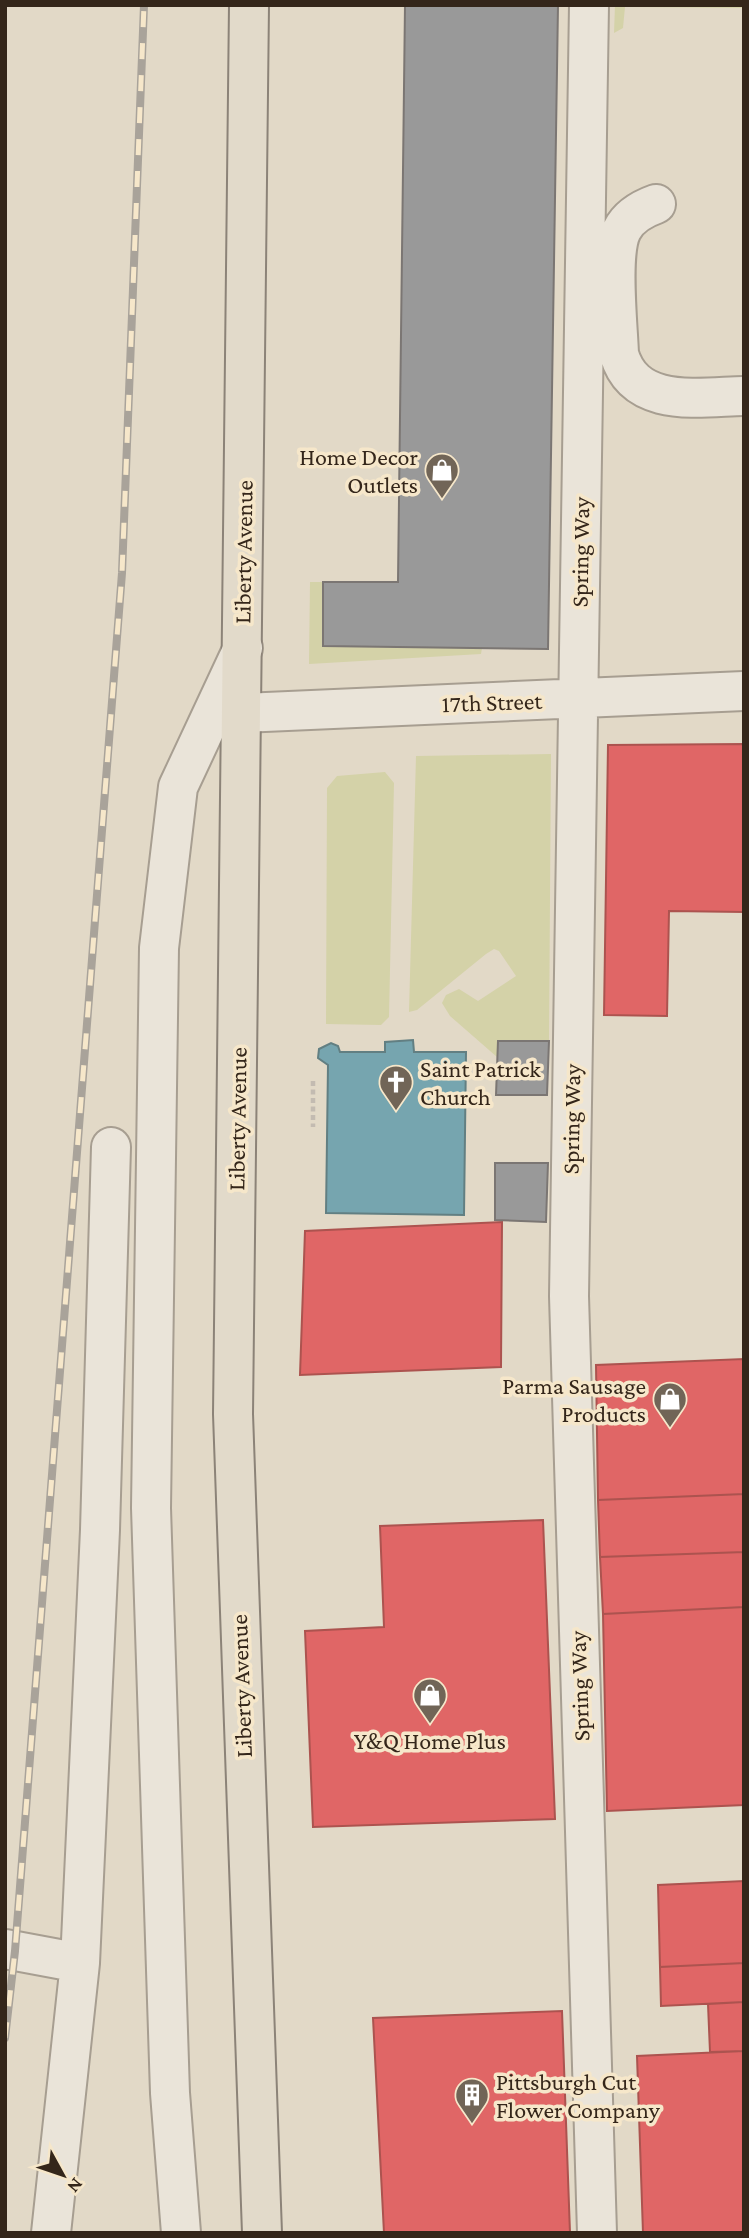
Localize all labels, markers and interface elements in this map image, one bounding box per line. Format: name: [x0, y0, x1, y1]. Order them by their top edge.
place label: Home Decor Outlets: [299, 443, 418, 498]
shop icon: Home Decor Outlets: [423, 451, 461, 500]
street label: Liberty Avenue: [228, 480, 258, 624]
street label: Spring Way: [566, 496, 594, 608]
street label: 17th Street: [441, 687, 544, 717]
street label: Liberty Avenue: [222, 1047, 252, 1191]
place label: Saint Patrick Church: [420, 1055, 541, 1110]
church icon: Saint Patrick Church: [377, 1063, 415, 1112]
street label: Spring Way: [557, 1063, 585, 1175]
place label: Parma Sausage Products: [502, 1372, 646, 1427]
shop icon: Parma Sausage Products: [651, 1380, 689, 1429]
street label: Liberty Avenue: [225, 1614, 257, 1758]
street label: Spring Way: [564, 1629, 594, 1742]
shop icon: Y&Q Home Plus: [411, 1676, 449, 1725]
place label: Y&Q Home Plus: [354, 1727, 506, 1754]
place label: Pittsburgh Cut Flower Company: [496, 2068, 661, 2123]
building icon: Pittsburgh Cut Flower Company: [453, 2076, 491, 2125]
north arrow: [28, 2140, 98, 2210]
text: N: [63, 2174, 88, 2197]

